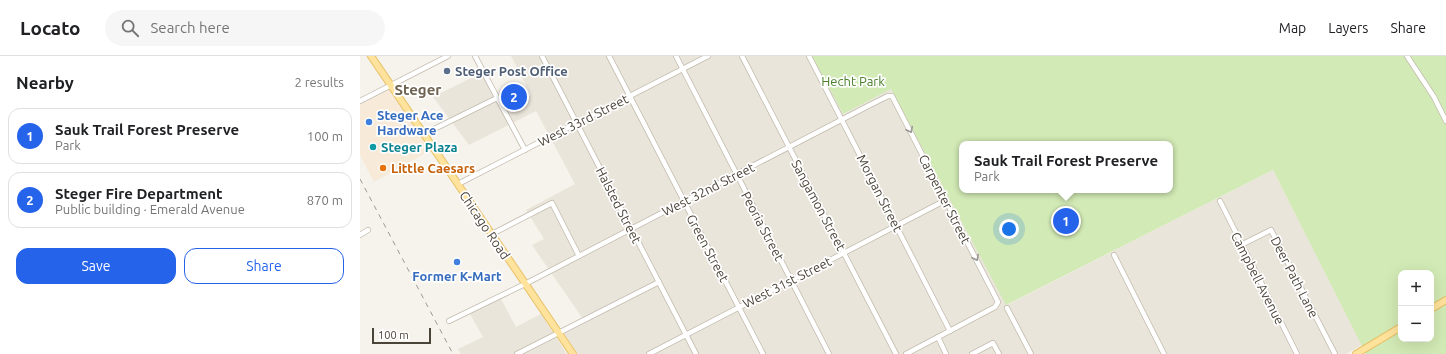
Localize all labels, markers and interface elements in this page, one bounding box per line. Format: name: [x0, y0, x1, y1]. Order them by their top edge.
search box: [105, 10, 385, 46]
text: Locato: [20, 17, 81, 39]
icon: search: [119, 17, 141, 39]
text: Search here: [151, 19, 230, 36]
text: Map: [1279, 20, 1306, 36]
text: Layers: [1328, 20, 1368, 36]
text: Share: [1390, 20, 1426, 36]
place label: Steger Post Office: [455, 64, 568, 78]
marker: Steger Post Office: [442, 66, 452, 76]
text: Nearby: [16, 73, 74, 92]
park label: Hecht Park: [821, 74, 885, 88]
text: 2 results: [294, 75, 344, 89]
district label: Steger: [394, 81, 442, 98]
pin: 2: [501, 82, 527, 112]
street label: West 33rd Street: [536, 91, 630, 149]
place label: Steger Ace Hardware: [377, 108, 444, 137]
marker: Steger Ace Hardware: [364, 117, 374, 127]
text: Sauk Trail Forest Preserve: [55, 121, 239, 138]
one-way arrow: [905, 126, 913, 134]
text: 1: [26, 129, 34, 143]
text: 100 m: [307, 129, 343, 143]
text: Park: [55, 138, 81, 152]
place label: Steger Plaza: [381, 140, 458, 154]
popup: [959, 141, 1173, 193]
marker: Steger Plaza: [368, 142, 378, 152]
street label: Morgan Street: [855, 152, 905, 234]
street label: Carpenter Street: [916, 152, 974, 246]
text: Sauk Trail Forest Preserve: [974, 152, 1158, 169]
street label: Sangamon Street: [789, 157, 849, 253]
street label: West 32nd Street: [660, 160, 756, 218]
place label: Little Caesars: [391, 161, 475, 175]
marker: Little Caesars: [378, 163, 388, 173]
street label: Halsted Street: [594, 164, 644, 246]
text: Park: [974, 169, 1000, 183]
text: Steger Fire Department: [55, 185, 223, 202]
street label: Chicago Road: [457, 188, 513, 262]
street label: Peoria Street: [739, 189, 787, 263]
text: 2: [26, 193, 34, 207]
text: 870 m: [307, 193, 343, 207]
text: Public building · Emerald Avenue: [55, 202, 245, 216]
pin: 1: [1053, 206, 1079, 236]
street label: Green Street: [684, 212, 732, 284]
your location: [999, 219, 1019, 239]
street label: Campbell Avenue: [1229, 229, 1287, 327]
street label: Deer Path Lane: [1269, 234, 1321, 320]
button: Save: [16, 248, 176, 284]
button: Share: [184, 248, 344, 284]
street label: West 31st Street: [740, 254, 834, 310]
one-way arrow: [971, 254, 979, 262]
marker: Former K-Mart: [452, 257, 462, 267]
place label: Former K-Mart: [412, 269, 502, 283]
map controls: [1398, 270, 1434, 342]
button: +: [1398, 270, 1434, 306]
button: −: [1398, 306, 1434, 342]
scale bar: [372, 326, 431, 345]
text: 100 m: [378, 329, 409, 341]

